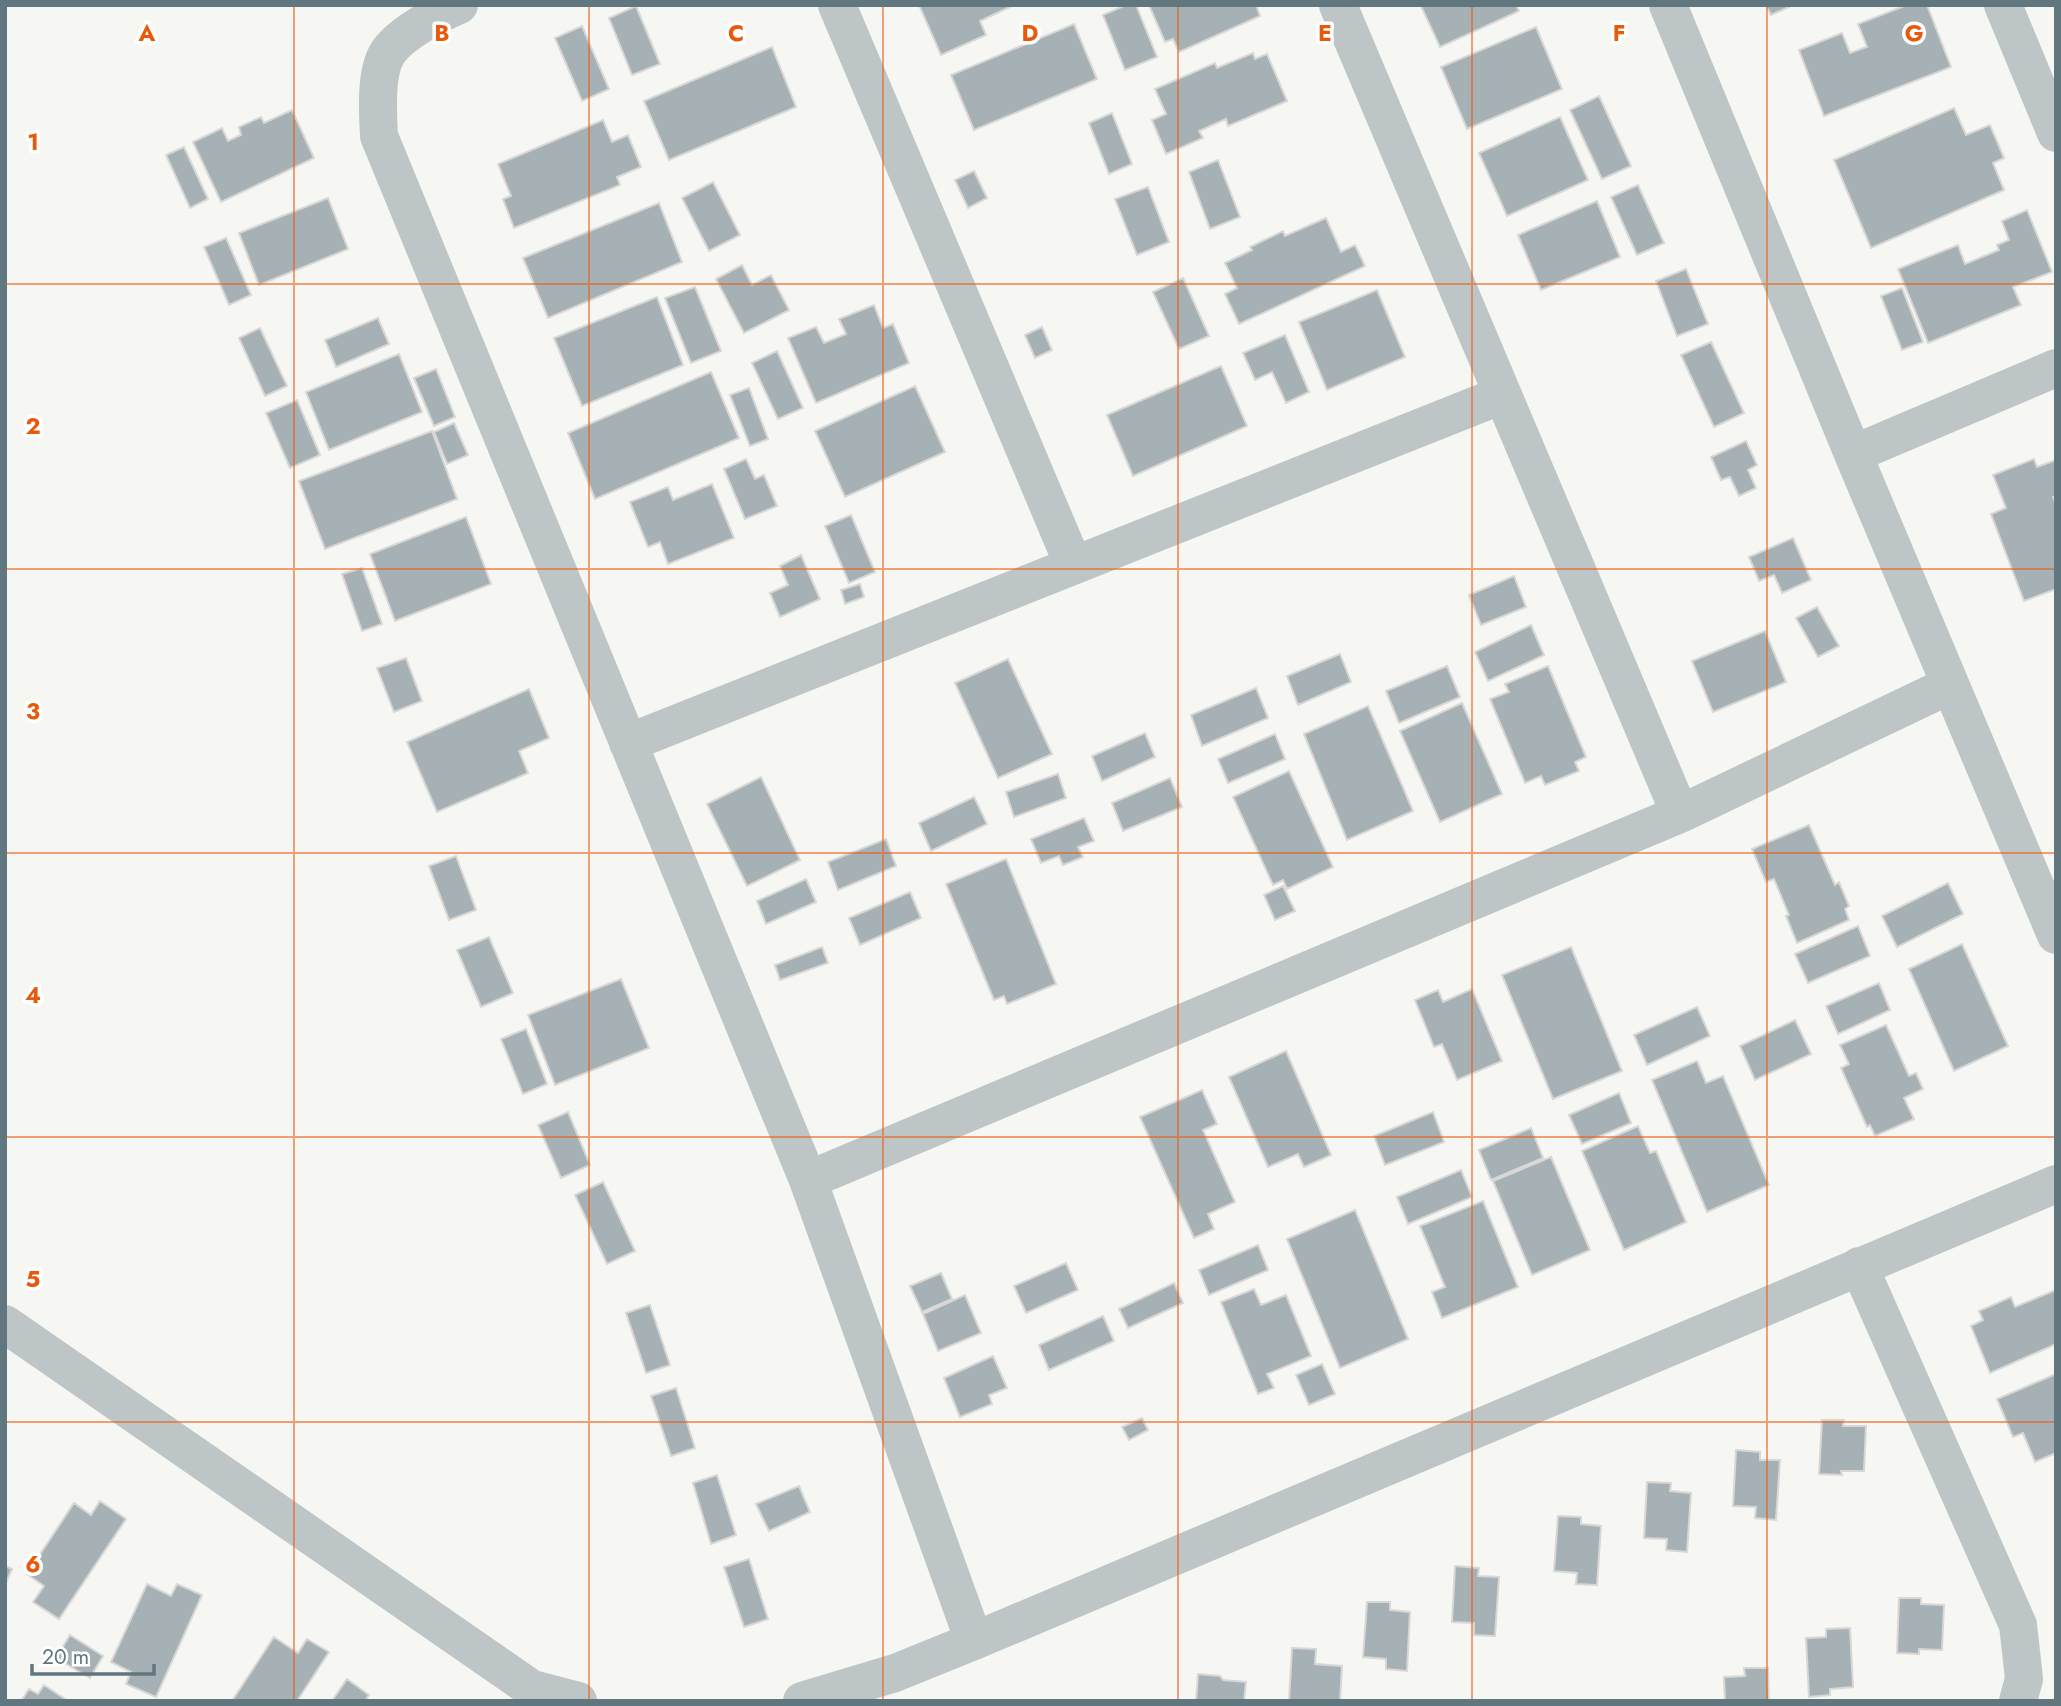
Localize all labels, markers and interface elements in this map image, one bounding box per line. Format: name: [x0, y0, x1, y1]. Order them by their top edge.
text: A: [138, 16, 156, 50]
text: B: [434, 16, 450, 50]
text: C: [728, 16, 744, 50]
text: D: [1022, 16, 1039, 50]
text: E: [1318, 16, 1332, 50]
text: F: [1613, 16, 1625, 50]
text: G: [1905, 16, 1923, 50]
text: 1: [27, 125, 39, 159]
text: 2: [25, 409, 41, 443]
text: 3: [26, 694, 40, 728]
text: 4: [25, 978, 41, 1012]
text: 5: [26, 1262, 40, 1296]
text: 6: [25, 1547, 41, 1581]
scale bar: [32, 1632, 154, 1676]
text: 20 m: [42, 1642, 89, 1672]

